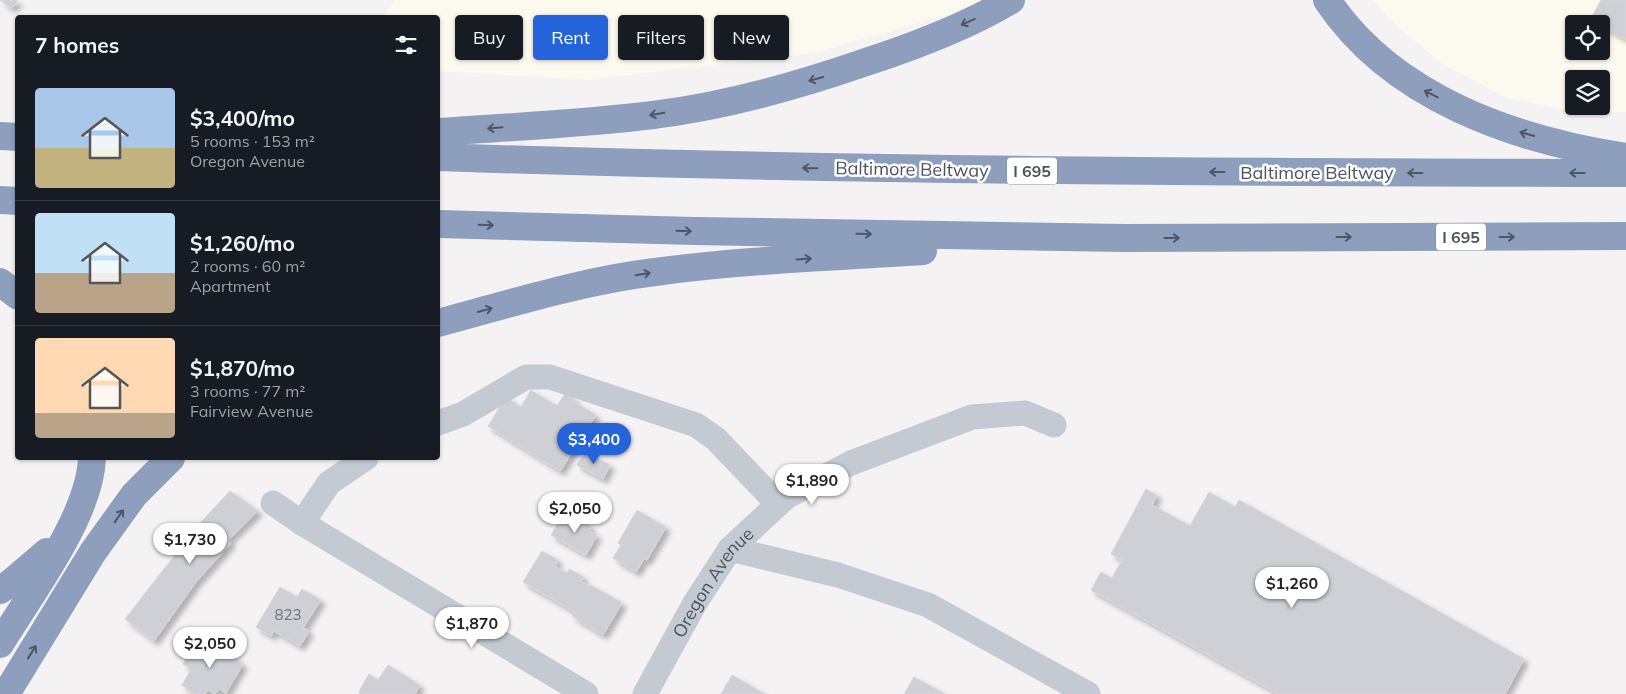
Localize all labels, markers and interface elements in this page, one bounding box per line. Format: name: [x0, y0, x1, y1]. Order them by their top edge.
chip: Buy: [455, 15, 523, 60]
chip: Rent: [533, 15, 608, 60]
chip: Filters: [618, 15, 704, 60]
chip: New: [714, 15, 789, 60]
map controls: [1565, 15, 1610, 115]
button: locate: [1565, 15, 1610, 60]
one-way arrow: [961, 17, 976, 27]
icon: filters: [392, 31, 420, 59]
text: 7 homes: [35, 32, 119, 58]
button: layers: [1565, 70, 1610, 115]
one-way arrow: [808, 74, 824, 84]
one-way arrow: [1424, 89, 1439, 98]
text: $3,400/mo: [190, 105, 295, 131]
icon: home: [75, 108, 135, 168]
one-way arrow: [650, 109, 666, 119]
one-way arrow: [488, 123, 504, 132]
one-way arrow: [1520, 129, 1536, 139]
text: 5 rooms · 153 m²: [190, 131, 315, 151]
text: Oregon Avenue: [190, 151, 305, 171]
street label: Baltimore Beltway: [835, 156, 989, 182]
road number: I 695: [1007, 158, 1057, 185]
street label: Baltimore Beltway: [1240, 161, 1394, 184]
one-way arrow: [802, 163, 818, 173]
one-way arrow: [1210, 167, 1226, 177]
one-way arrow: [1407, 168, 1424, 178]
one-way arrow: [1570, 168, 1586, 178]
one-way arrow: [478, 221, 494, 230]
road number: I 695: [1436, 223, 1486, 250]
one-way arrow: [675, 226, 691, 236]
one-way arrow: [855, 229, 871, 239]
text: $1,260/mo: [190, 230, 295, 256]
one-way arrow: [1336, 232, 1352, 242]
one-way arrow: [1498, 232, 1514, 242]
icon: home: [75, 233, 135, 293]
one-way arrow: [1164, 233, 1180, 243]
one-way arrow: [796, 254, 812, 264]
text: 2 rooms · 60 m²: [190, 256, 305, 276]
one-way arrow: [634, 268, 650, 278]
text: Apartment: [190, 276, 271, 296]
one-way arrow: [476, 305, 492, 315]
text: $1,870/mo: [190, 355, 295, 381]
icon: home: [75, 358, 135, 418]
text: 3 rooms · 77 m²: [190, 381, 305, 401]
text: Fairview Avenue: [190, 401, 313, 421]
pin: $3,400: [553, 422, 635, 465]
text: $3,400: [568, 429, 620, 449]
pin: $1,890: [771, 464, 853, 506]
text: $1,890: [786, 470, 838, 490]
pin: $2,050: [534, 492, 616, 534]
text: $2,050: [549, 498, 601, 518]
one-way arrow: [114, 509, 124, 523]
pin: $1,730: [149, 522, 231, 565]
street label: Oregon Avenue: [667, 522, 758, 641]
text: $1,730: [164, 529, 216, 549]
pin: $1,260: [1251, 566, 1333, 609]
text: $1,260: [1266, 573, 1318, 593]
house number: 823: [274, 605, 302, 624]
pin: $1,870: [431, 606, 513, 649]
text: $1,870: [446, 613, 498, 633]
pin: $2,050: [169, 626, 251, 669]
text: $2,050: [184, 633, 236, 653]
one-way arrow: [27, 646, 37, 660]

